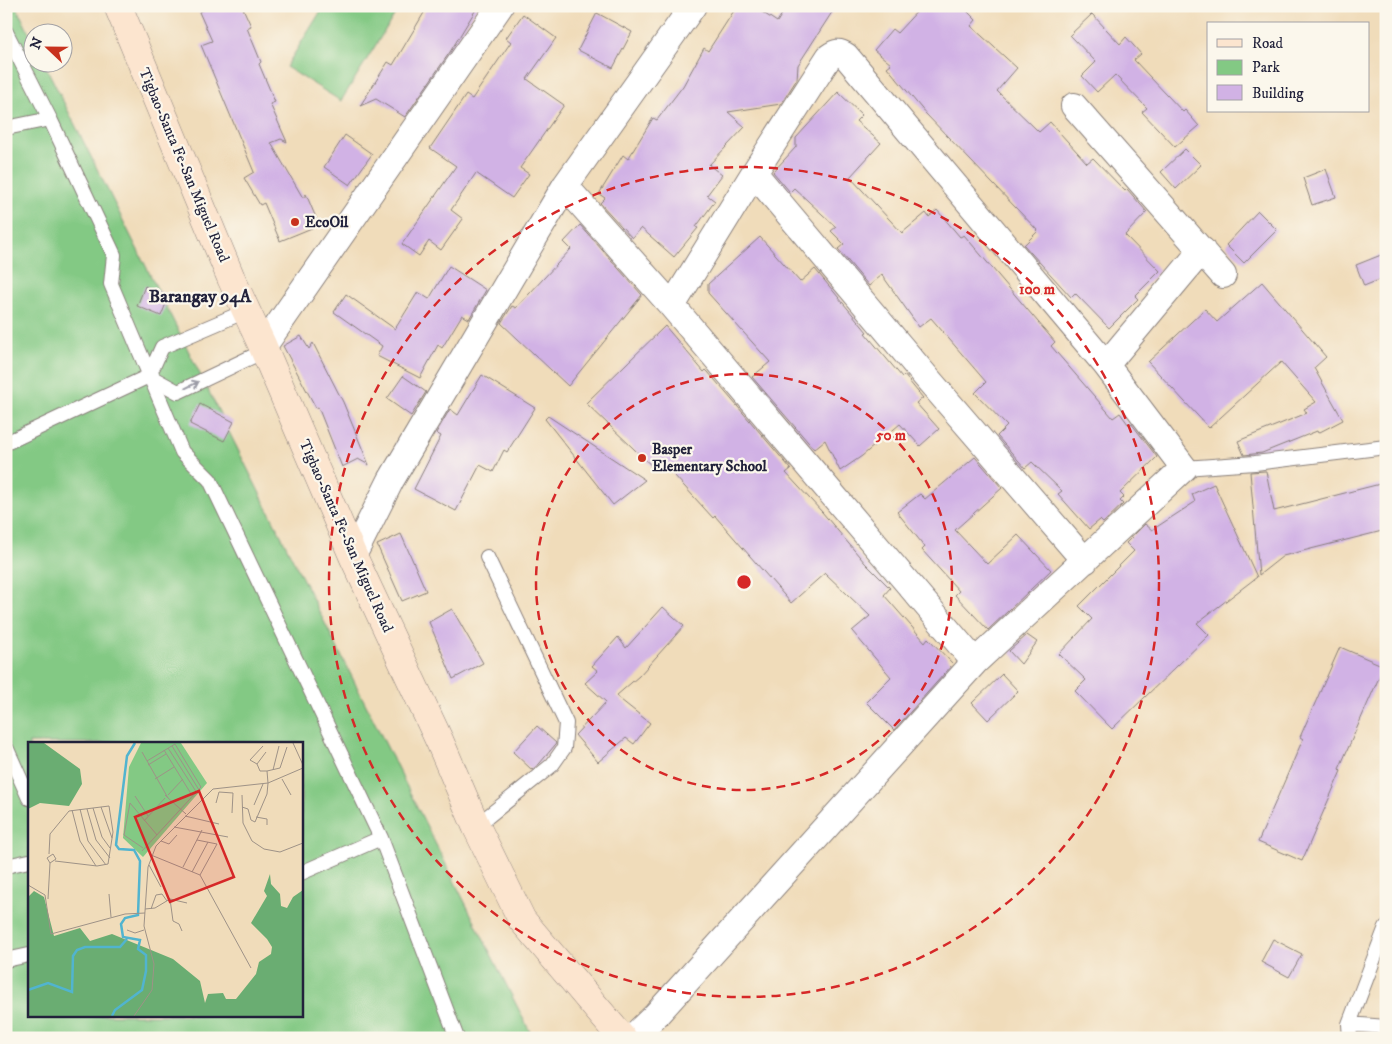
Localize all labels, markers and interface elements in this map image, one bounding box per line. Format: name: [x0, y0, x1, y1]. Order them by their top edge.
north arrow: [22, 22, 72, 72]
legend: [1207, 22, 1370, 112]
text: N: [26, 34, 48, 52]
text: Road: [1252, 34, 1284, 53]
text: Park: [1252, 58, 1281, 77]
street label: Tigbao-Santa Fe-San Miguel Road: [134, 65, 234, 265]
text: Building: [1252, 84, 1304, 103]
place label: EcoOil: [305, 213, 349, 232]
marker: EcoOil: [289, 216, 301, 228]
text: 100 m: [1019, 280, 1056, 299]
district label: Barangay 94A: [149, 286, 252, 308]
one-way arrow: [184, 380, 199, 390]
text: 50 m: [875, 426, 907, 445]
street label: Tigbao-Santa Fe-San Miguel Road: [295, 437, 397, 636]
place label: Basper Elementary School: [652, 440, 767, 476]
marker: Basper Elementary School: [636, 452, 648, 464]
centre of rings: [735, 573, 753, 591]
inset map: [28, 742, 302, 1016]

